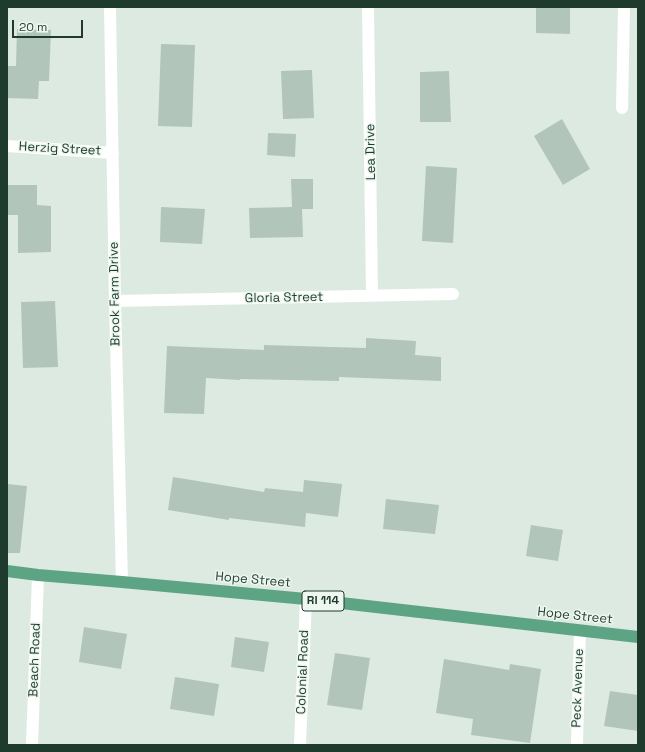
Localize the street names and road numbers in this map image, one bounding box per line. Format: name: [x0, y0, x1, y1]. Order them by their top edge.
street label: Lea Drive: [363, 124, 379, 180]
street label: Herzig Street: [18, 139, 102, 159]
street label: Brook Farm Drive: [106, 242, 124, 346]
street label: Gloria Street: [245, 290, 323, 306]
street label: Hope Street: [215, 569, 291, 591]
road number: RI 114: [302, 591, 344, 611]
street label: Hope Street: [537, 604, 613, 628]
street label: Beach Road: [26, 622, 44, 698]
street label: Colonial Road: [294, 629, 312, 715]
street label: Peck Avenue: [569, 648, 587, 728]

